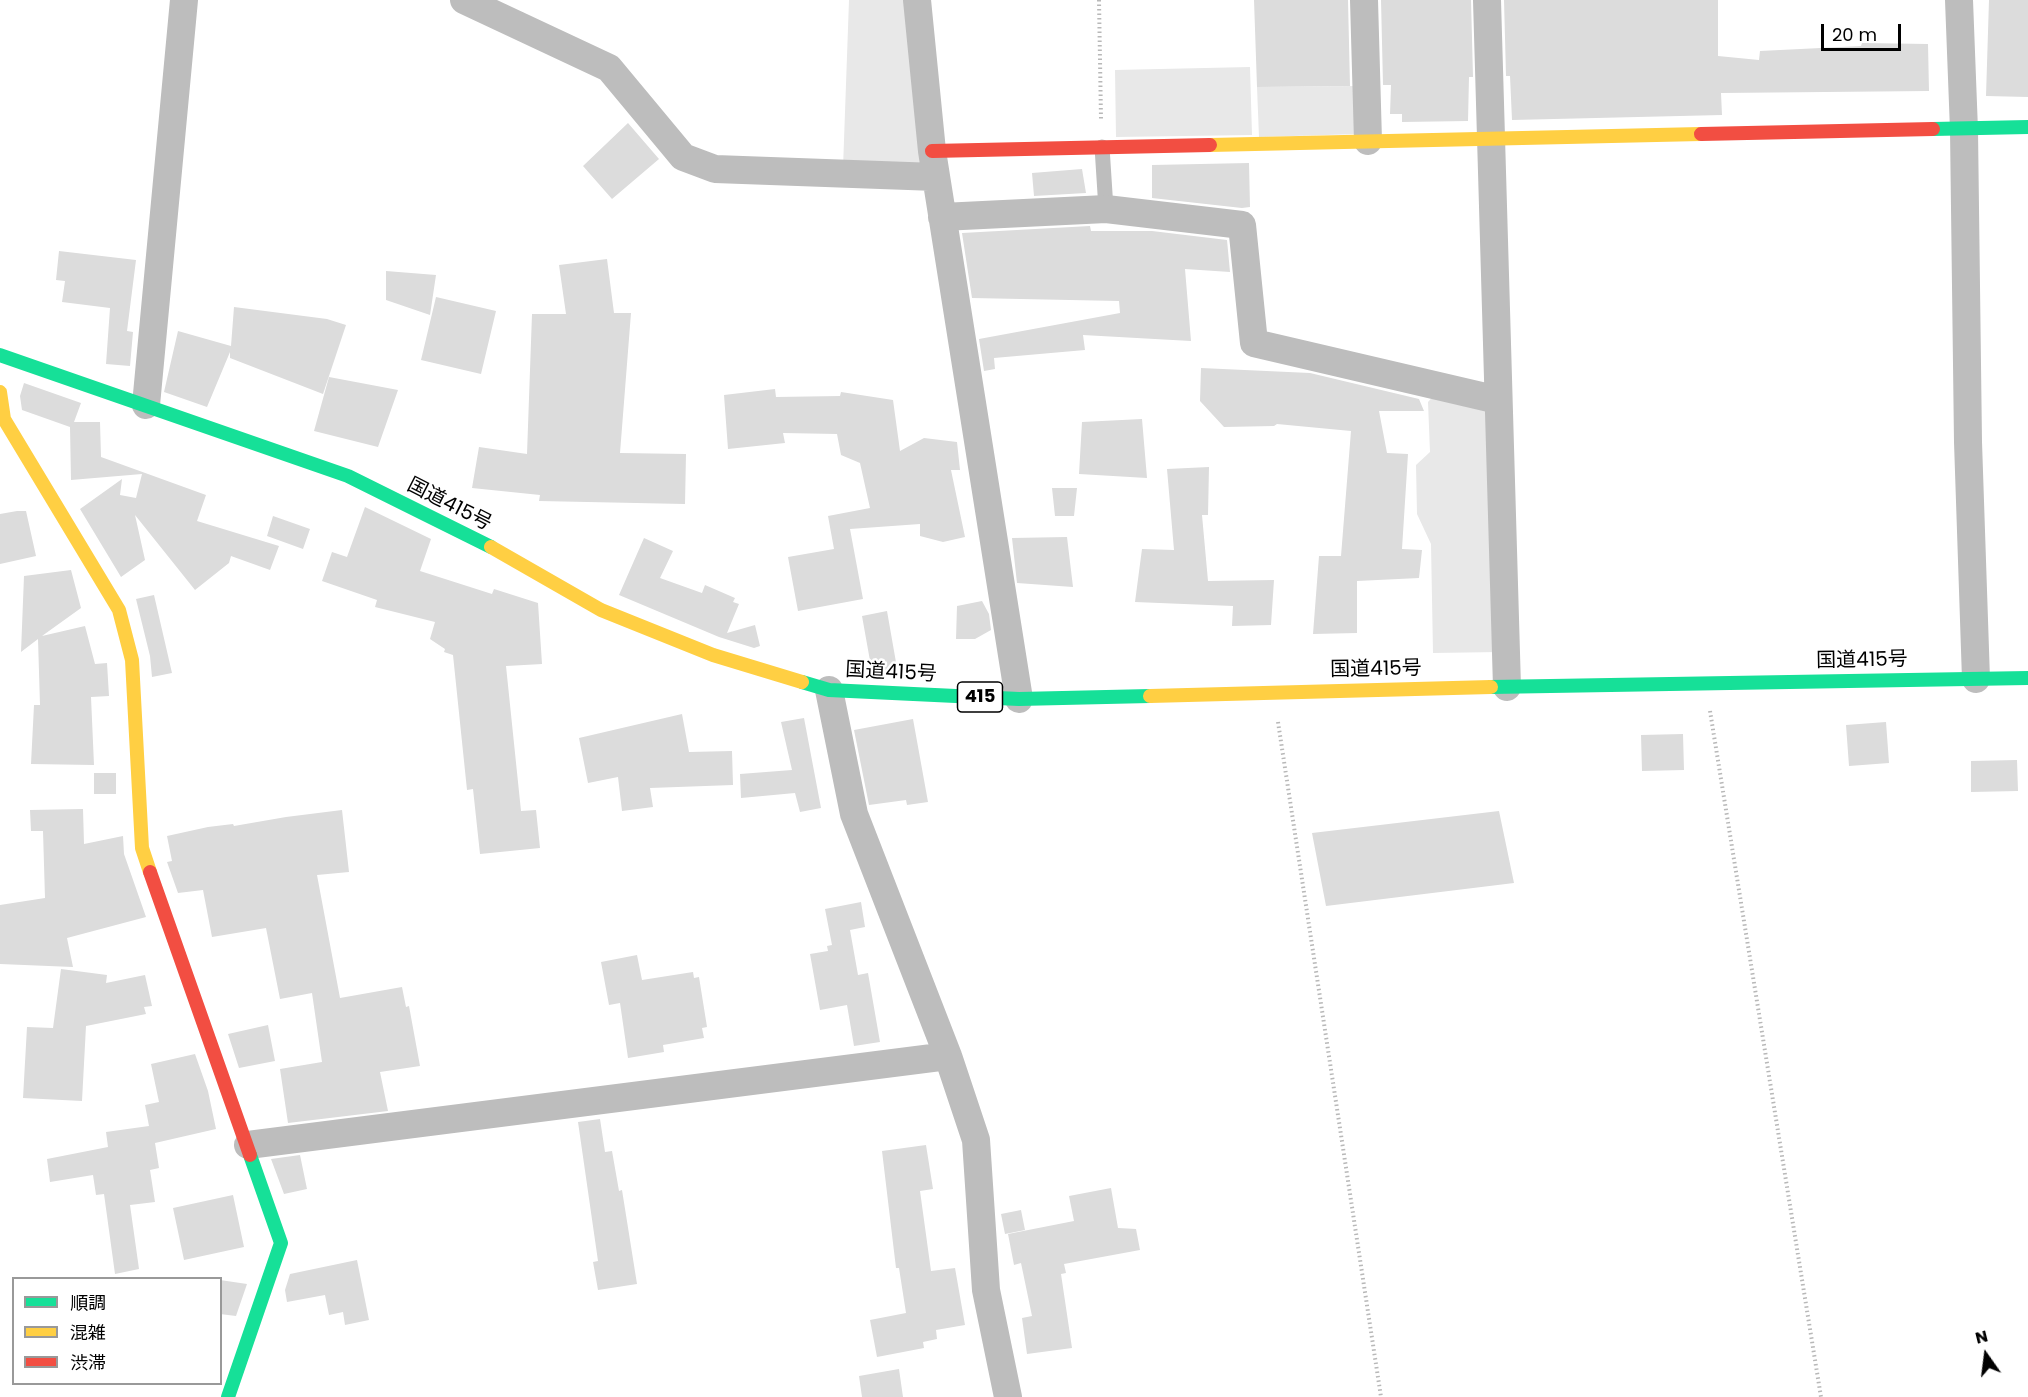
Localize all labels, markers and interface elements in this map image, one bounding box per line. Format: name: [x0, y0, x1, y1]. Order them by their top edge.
scale bar: [1824, 12, 1904, 50]
text: 20 m: [1832, 22, 1877, 47]
street label: 国道415号: [403, 474, 495, 536]
street label: 国道415号: [1816, 648, 1908, 674]
street label: 国道415号: [1330, 657, 1422, 683]
street label: 国道415号: [845, 659, 937, 687]
road number: 415: [958, 682, 1002, 712]
legend: [12, 1277, 222, 1385]
text: 順調: [70, 1290, 106, 1315]
text: 混雑: [70, 1320, 106, 1345]
text: N: [1973, 1324, 1990, 1350]
north arrow: [1956, 1325, 2016, 1385]
text: 渋滞: [70, 1350, 106, 1375]

